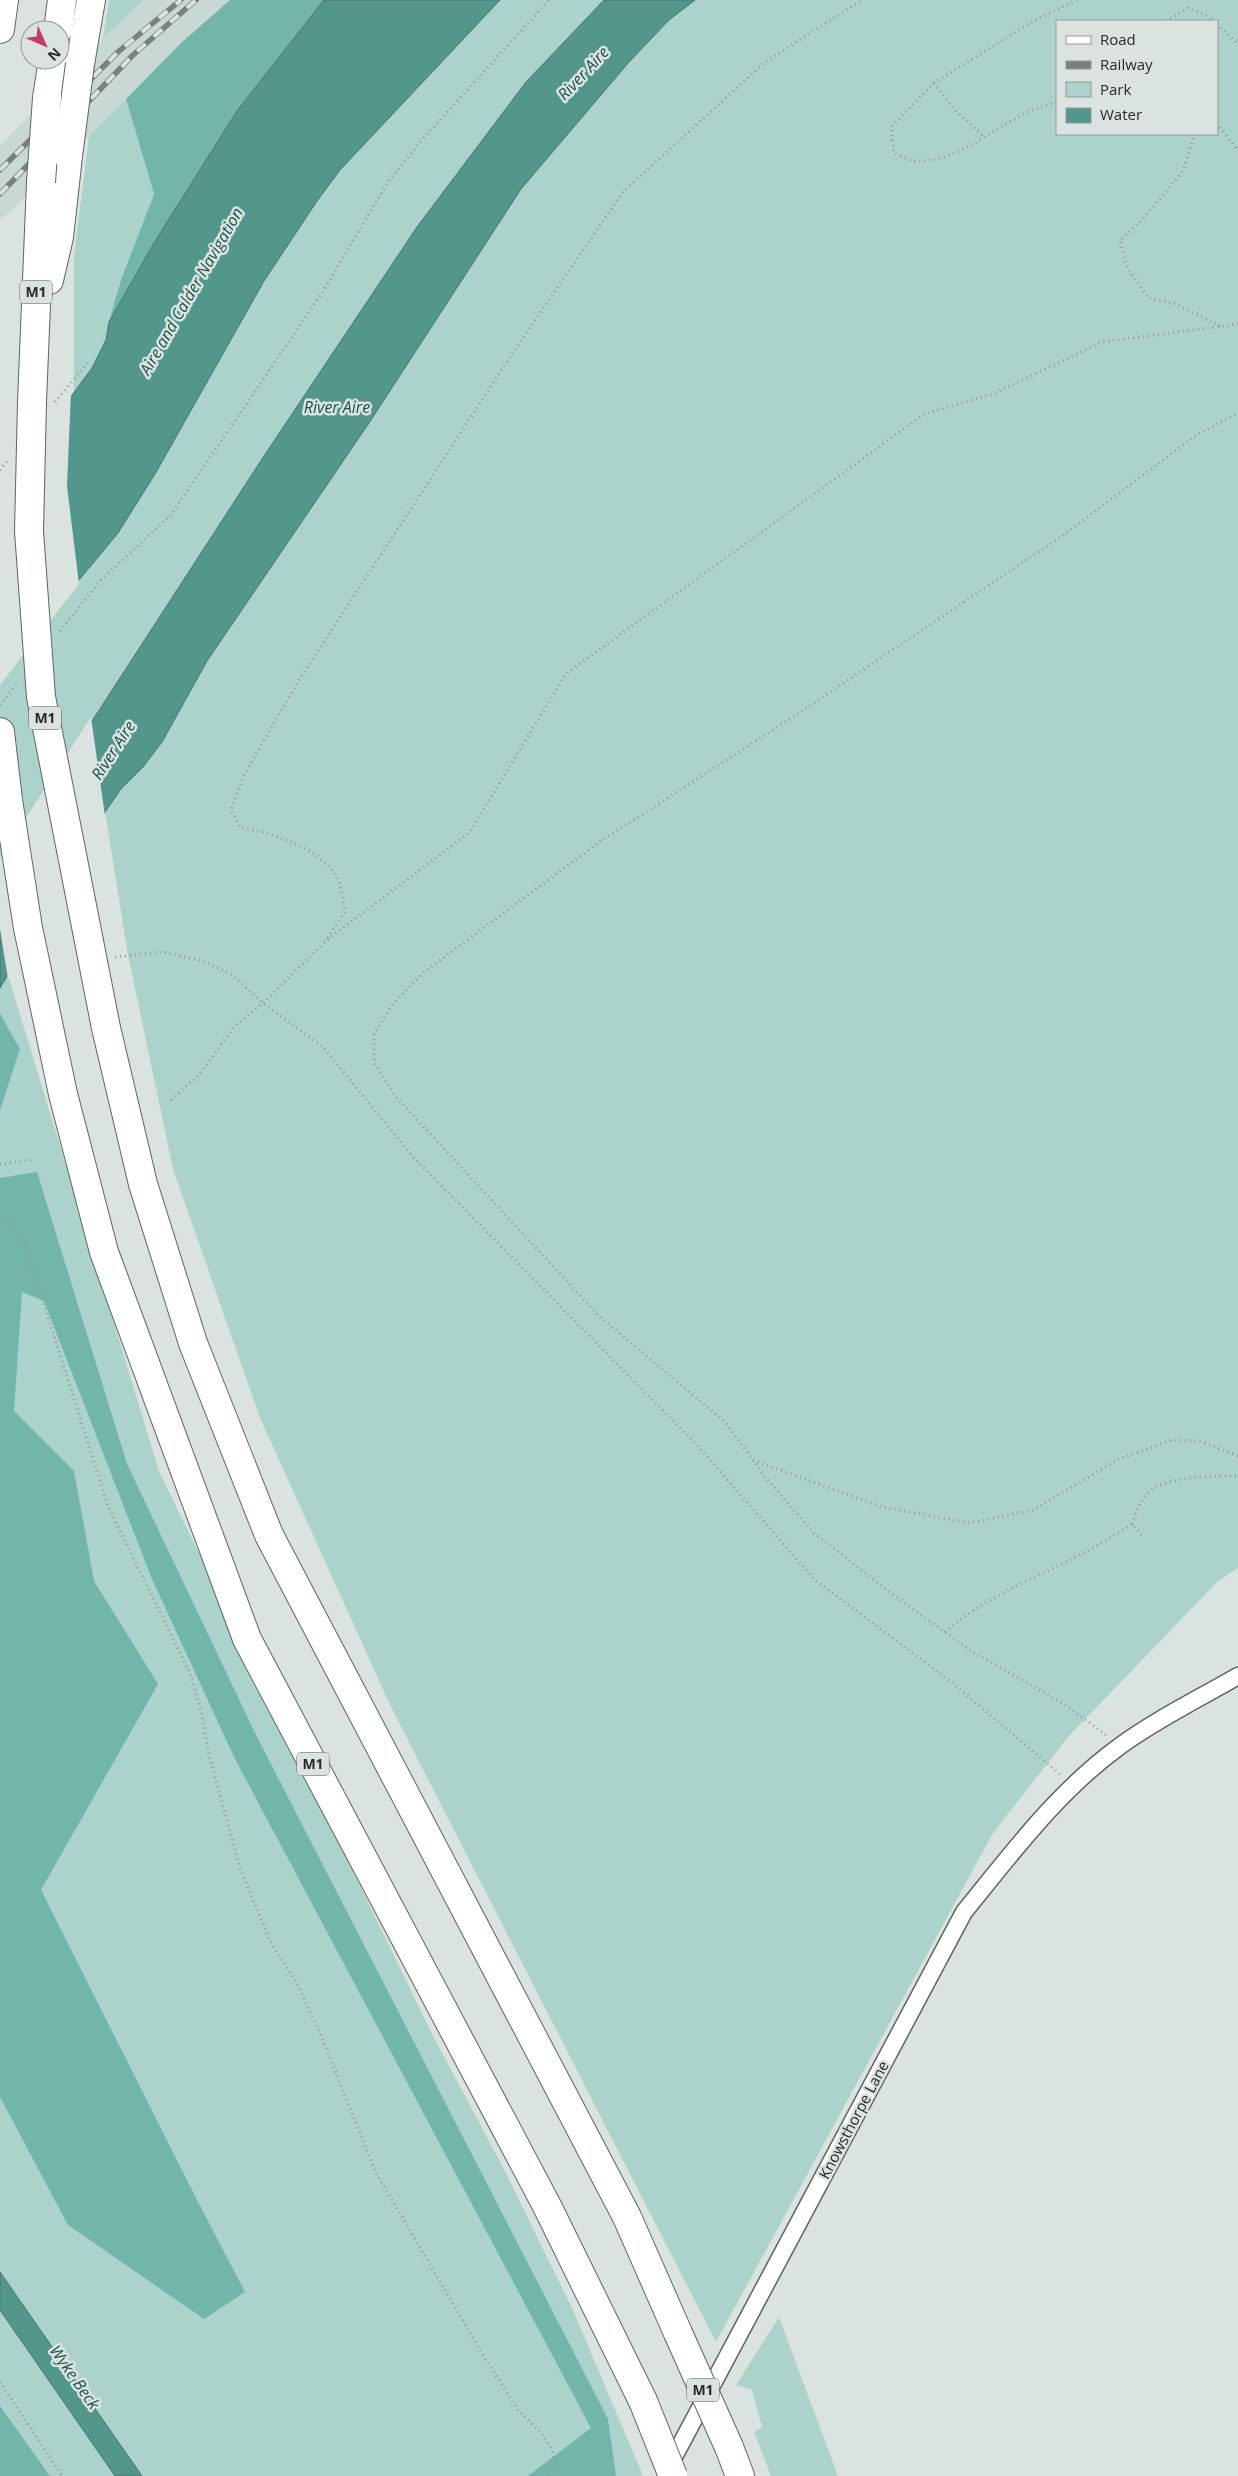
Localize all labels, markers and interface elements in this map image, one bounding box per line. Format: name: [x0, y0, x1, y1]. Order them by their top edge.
north arrow: [20, 20, 70, 70]
legend: [1056, 20, 1218, 135]
text: Road: [1100, 29, 1136, 49]
water label: River Aire: [552, 41, 614, 105]
text: N: [44, 44, 65, 65]
text: Railway: [1100, 54, 1153, 74]
text: Park: [1100, 79, 1131, 99]
text: Water: [1100, 104, 1142, 124]
water label: Aire and Calder Navigation: [133, 203, 248, 380]
road number: M1: [20, 280, 52, 304]
water label: River Aire: [304, 396, 370, 418]
road number: M1: [29, 706, 61, 730]
water label: River Aire: [86, 716, 140, 784]
road number: M1: [297, 1752, 329, 1776]
street label: Knowsthorpe Lane: [813, 2057, 893, 2182]
water label: Wyke Beck: [45, 2341, 106, 2414]
road number: M1: [687, 2378, 719, 2402]

